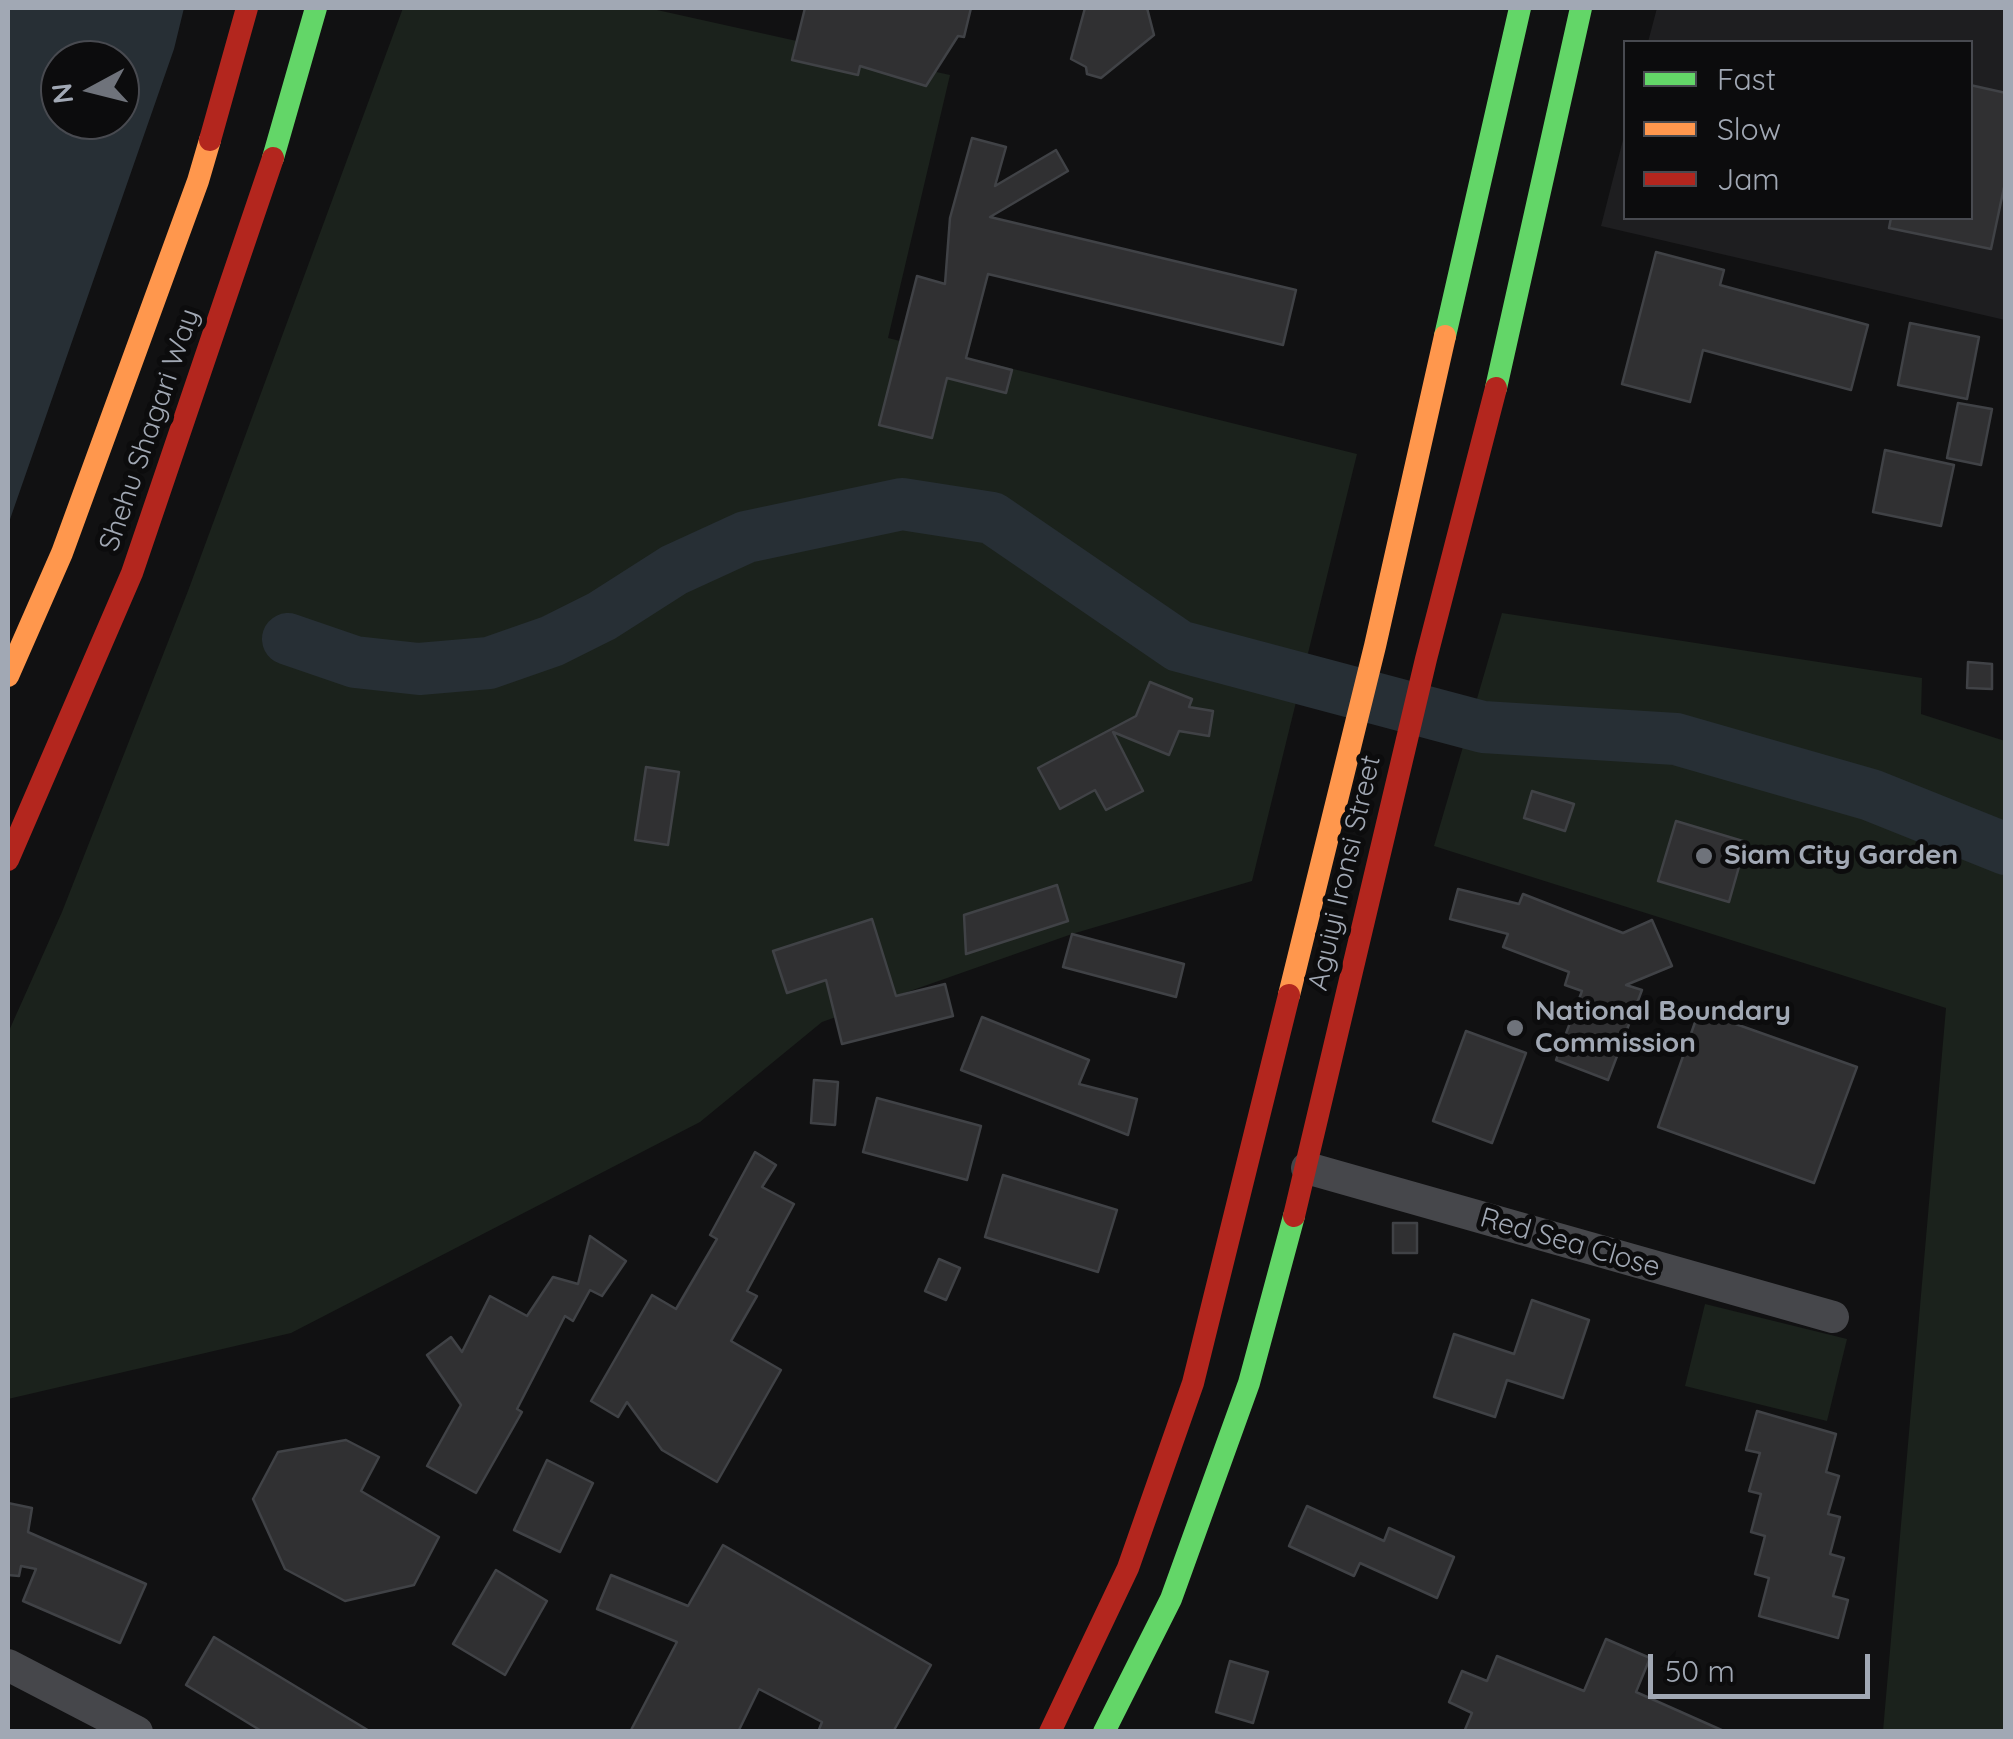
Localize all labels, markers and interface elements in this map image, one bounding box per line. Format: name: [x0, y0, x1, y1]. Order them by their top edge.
north arrow: [40, 40, 140, 140]
legend: [1623, 40, 1973, 220]
text: Fast: [1717, 60, 1776, 98]
text: N: [43, 81, 80, 106]
text: Slow: [1717, 110, 1781, 148]
text: Jam: [1717, 160, 1780, 198]
street label: Shehu Shagari Way: [93, 304, 207, 556]
street label: Aguiyi Ironsi Street: [1302, 752, 1388, 994]
place label: Siam City Garden: [1724, 839, 1958, 873]
marker: Siam City Garden: [1693, 845, 1715, 867]
place label: National Boundary Commission: [1535, 995, 1791, 1061]
marker: National Boundary Commission: [1504, 1017, 1526, 1039]
street label: Red Sea Close: [1476, 1201, 1664, 1285]
scale bar: [1653, 1634, 1876, 1696]
text: 50 m: [1665, 1652, 1735, 1690]

